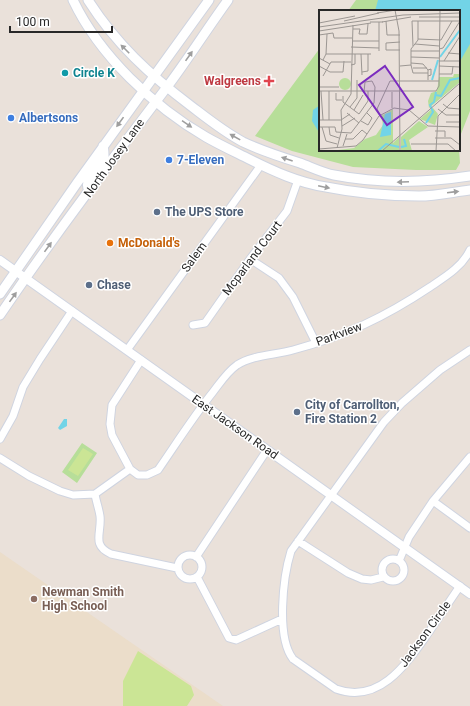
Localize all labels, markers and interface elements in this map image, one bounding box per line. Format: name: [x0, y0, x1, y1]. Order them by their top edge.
scale bar: [10, 8, 112, 34]
inset map: [319, 10, 460, 151]
text: 100 m: [16, 15, 50, 29]
one-way arrow: [120, 44, 130, 54]
one-way arrow: [185, 50, 193, 61]
place label: Circle K: [73, 66, 115, 80]
marker: Circle K: [60, 68, 70, 78]
place label: Walgreens: [204, 74, 261, 88]
marker: Walgreens: [264, 76, 274, 86]
place label: Albertsons: [19, 111, 78, 125]
marker: Albertsons: [6, 113, 16, 123]
street label: North Josey Lane: [81, 116, 147, 200]
one-way arrow: [116, 117, 124, 128]
one-way arrow: [181, 120, 192, 128]
one-way arrow: [229, 134, 241, 140]
place label: 7-Eleven: [177, 153, 224, 167]
marker: 7-Eleven: [164, 155, 174, 165]
one-way arrow: [281, 156, 293, 162]
one-way arrow: [397, 178, 409, 185]
one-way arrow: [318, 184, 330, 190]
one-way arrow: [447, 189, 459, 195]
place label: The UPS Store: [165, 205, 244, 219]
marker: The UPS Store: [152, 207, 162, 217]
street label: Mcparland Court: [219, 218, 285, 298]
place label: McDonald's: [118, 236, 180, 250]
marker: McDonald's: [105, 238, 115, 248]
street label: Salem: [179, 239, 209, 275]
one-way arrow: [44, 241, 53, 252]
place label: Chase: [97, 278, 131, 292]
marker: Chase: [84, 280, 94, 290]
one-way arrow: [9, 292, 17, 302]
street label: Parkview: [314, 319, 364, 349]
street label: East Jackson Road: [189, 392, 281, 462]
place label: City of Carrollton, Fire Station 2: [305, 398, 400, 426]
marker: City of Carrollton, Fire Station 2: [292, 407, 302, 417]
place label: Newman Smith High School: [42, 585, 124, 613]
marker: Newman Smith High School: [29, 594, 39, 604]
street label: Jackson Circle: [396, 598, 454, 670]

